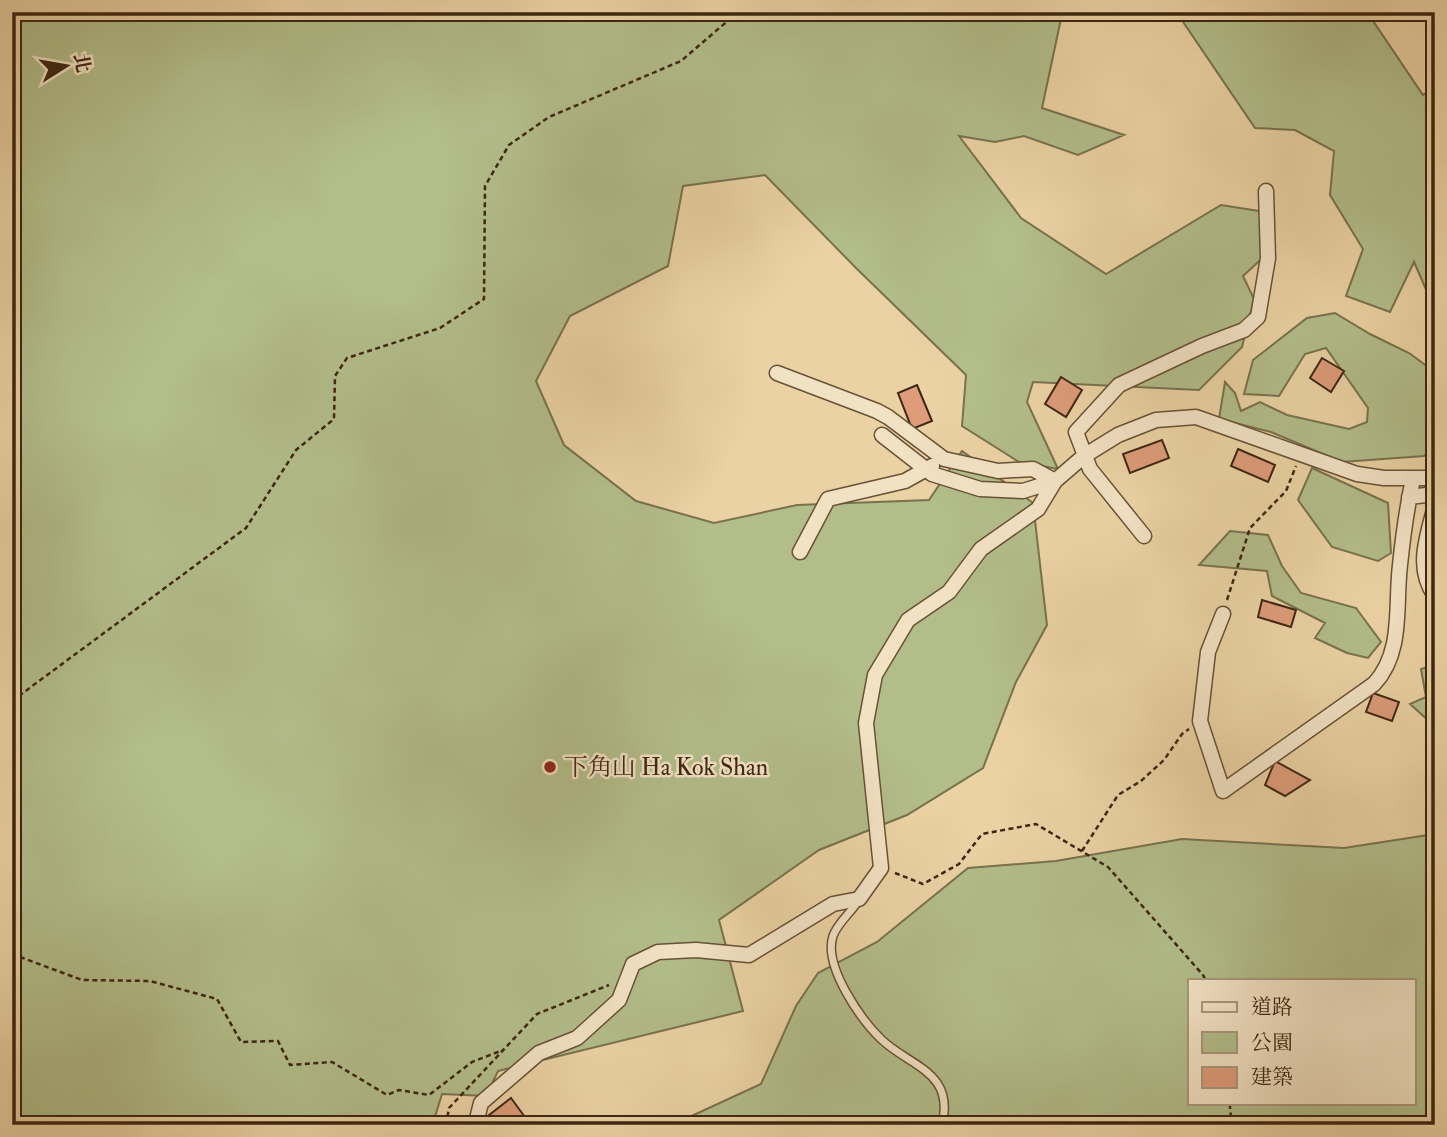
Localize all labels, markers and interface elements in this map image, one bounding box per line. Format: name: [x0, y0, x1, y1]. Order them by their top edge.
north arrow: [32, 32, 102, 102]
text: 北: [68, 51, 95, 75]
place label: 下角山 Ha Kok Shan: [564, 752, 768, 783]
marker: 下角山 Ha Kok Shan: [542, 759, 558, 775]
legend: [1188, 979, 1416, 1106]
text: 道路: [1251, 994, 1293, 1021]
text: 公園: [1251, 1030, 1293, 1057]
text: 建築: [1251, 1064, 1293, 1091]

